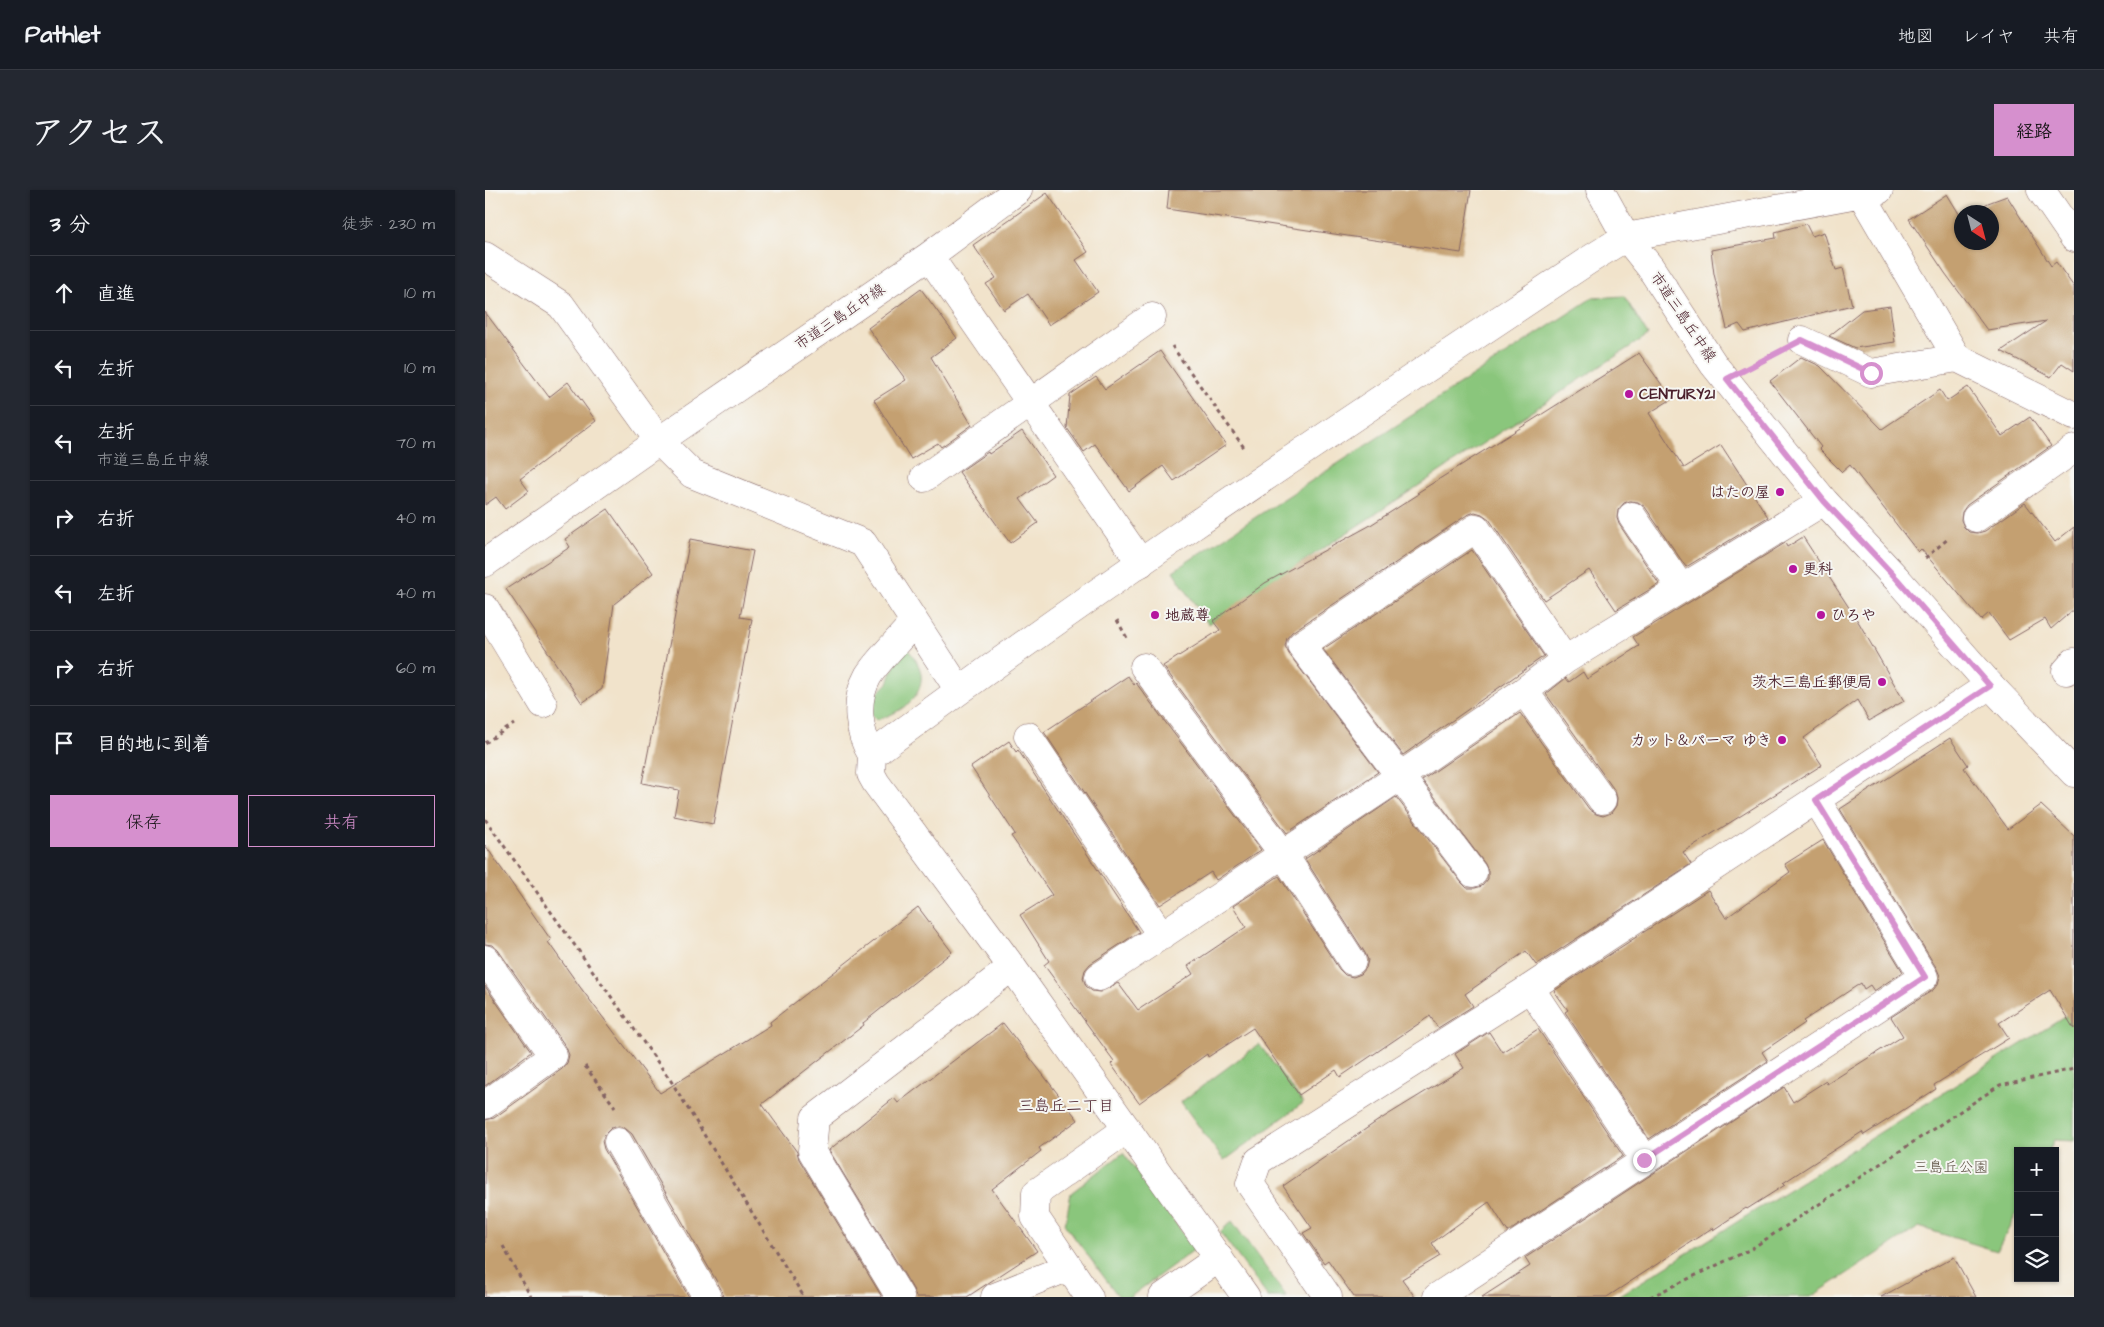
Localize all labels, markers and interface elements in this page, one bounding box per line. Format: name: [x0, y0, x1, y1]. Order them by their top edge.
text: Pathlet: [25, 18, 101, 52]
text: 地図: [1898, 24, 1934, 49]
text: レイヤ: [1962, 24, 2015, 49]
text: 共有: [2043, 24, 2079, 49]
button: 経路: [1994, 104, 2074, 156]
text: アクセス: [30, 109, 168, 158]
north arrow: [1954, 205, 1999, 250]
text: 3 分: [50, 210, 90, 239]
text: 徒歩 · 230 m: [342, 213, 435, 235]
street label: 市道三島丘中線: [1645, 268, 1721, 366]
icon: ahead: [50, 279, 78, 307]
street label: 市道三島丘中線: [791, 279, 889, 355]
text: 直進: [97, 281, 135, 308]
text: 10 m: [404, 282, 435, 304]
icon: left: [50, 354, 78, 382]
text: 左折: [97, 356, 135, 383]
text: 10 m: [404, 357, 435, 379]
route start: [1860, 362, 1883, 385]
place label: CENTURY21: [1639, 384, 1715, 405]
marker: CENTURY21: [1623, 388, 1635, 400]
text: 左折: [97, 419, 135, 446]
icon: left: [50, 429, 78, 457]
text: 70 m: [396, 432, 435, 454]
text: 市道三島丘中線: [97, 449, 209, 471]
place label: はたの屋: [1710, 482, 1770, 503]
marker: はたの屋: [1774, 486, 1786, 498]
icon: right: [50, 504, 78, 532]
text: 右折: [97, 506, 135, 533]
text: 40 m: [395, 507, 435, 529]
place label: 更科: [1803, 559, 1833, 580]
marker: 更科: [1787, 563, 1799, 575]
icon: left: [50, 579, 78, 607]
text: 左折: [97, 581, 135, 608]
text: 40 m: [395, 582, 435, 604]
place label: 地蔵尊: [1165, 605, 1210, 626]
place label: ひろや: [1831, 605, 1876, 626]
marker: 地蔵尊: [1149, 609, 1161, 621]
marker: ひろや: [1815, 609, 1827, 621]
icon: right: [50, 654, 78, 682]
text: 右折: [97, 656, 135, 683]
text: 60 m: [396, 657, 435, 679]
place label: 茨木三島丘郵便局: [1752, 672, 1872, 693]
marker: 茨木三島丘郵便局: [1876, 676, 1888, 688]
icon: arrive: [50, 729, 78, 757]
place label: カット＆パーマ ゆき: [1630, 730, 1772, 751]
text: 目的地に到着: [97, 731, 211, 758]
marker: カット＆パーマ ゆき: [1776, 734, 1788, 746]
button: 保存: [50, 795, 238, 847]
button: 共有: [248, 795, 435, 847]
district label: 三島丘二丁目: [1018, 1095, 1114, 1117]
map controls: [2014, 1147, 2059, 1282]
button: +: [2014, 1147, 2059, 1192]
route end: [1633, 1149, 1656, 1172]
park label: 三島丘公園: [1913, 1157, 1989, 1178]
button: −: [2014, 1192, 2059, 1237]
button: layers: [2014, 1237, 2059, 1282]

